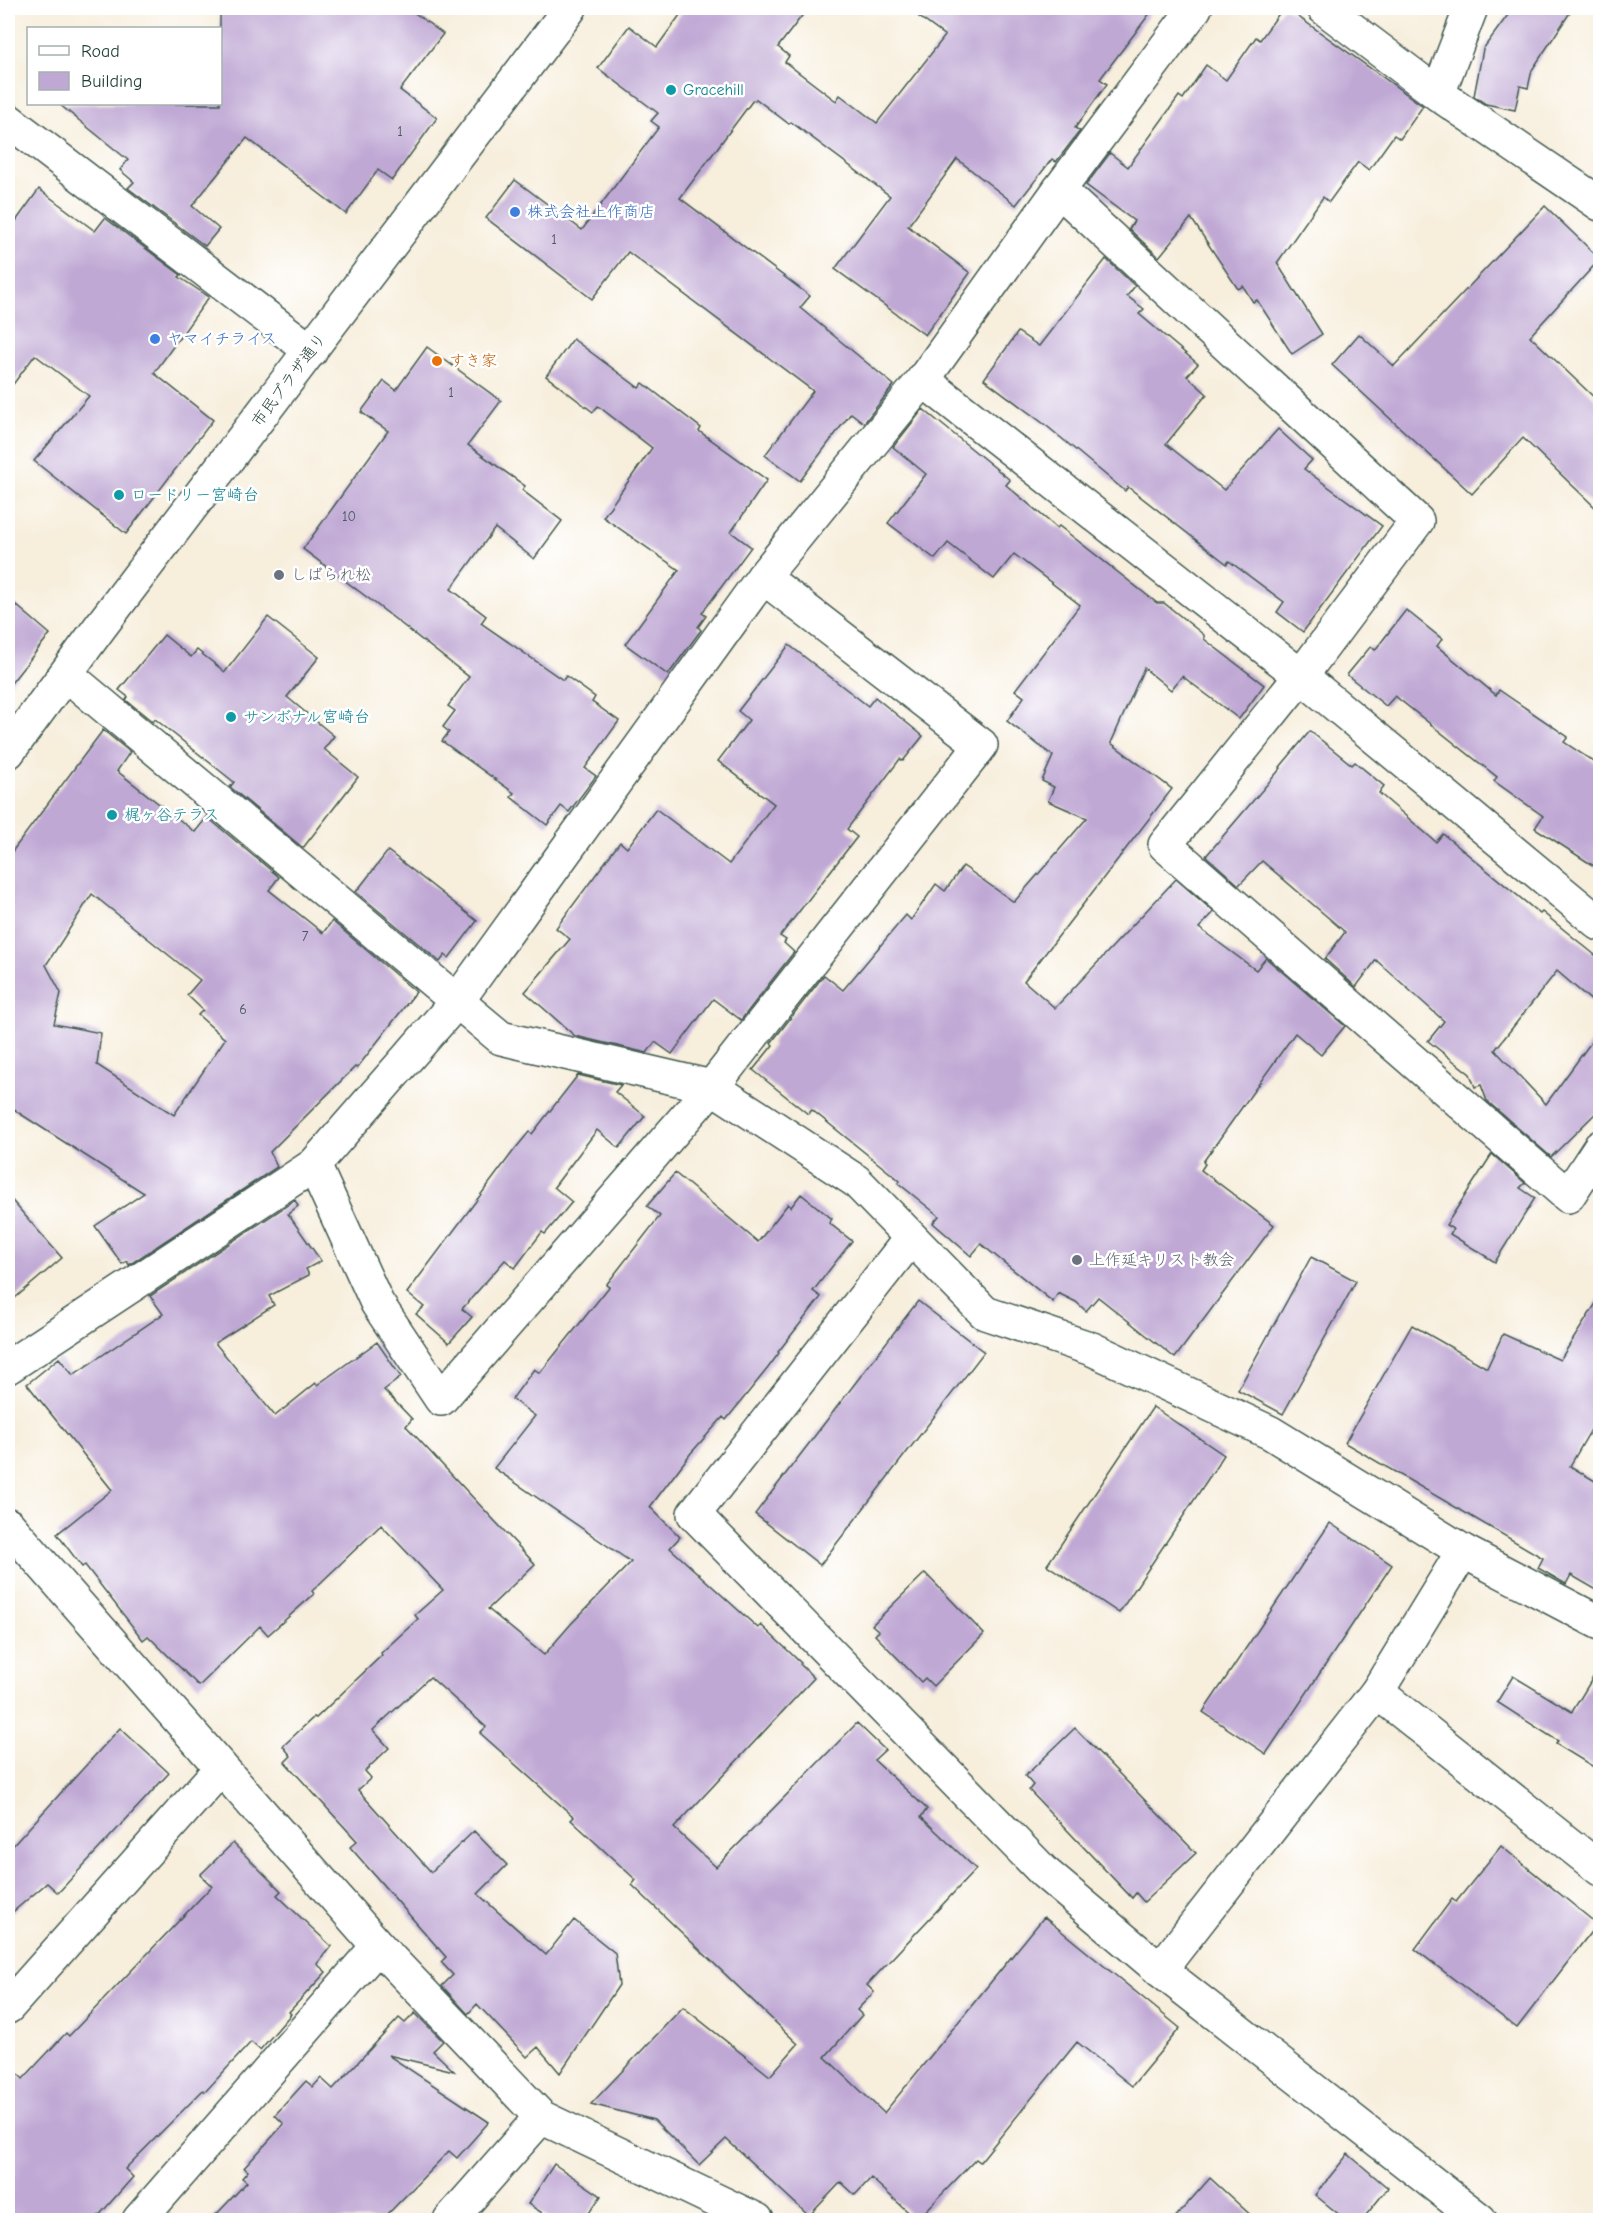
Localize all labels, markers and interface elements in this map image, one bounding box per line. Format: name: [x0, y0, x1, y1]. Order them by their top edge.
legend: [27, 27, 222, 105]
text: Road: [81, 41, 120, 62]
text: Building: [81, 71, 143, 92]
place label: Gracehill: [683, 81, 744, 99]
marker: Gracehill: [664, 83, 678, 97]
house number: 1: [397, 123, 403, 140]
place label: 株式会社上作商店: [527, 203, 655, 221]
marker: 株式会社上作商店: [508, 205, 522, 219]
house number: 1: [551, 231, 557, 248]
place label: ヤマイチライス: [167, 330, 277, 348]
street label: 市民プラザ通り: [248, 330, 330, 430]
marker: ヤマイチライス: [148, 332, 162, 346]
place label: すき家: [449, 352, 497, 370]
marker: すき家: [430, 354, 444, 368]
house number: 1: [448, 384, 454, 401]
place label: ロードリー宮崎台: [131, 486, 259, 504]
marker: ロードリー宮崎台: [112, 488, 126, 502]
house number: 10: [342, 508, 356, 525]
place label: しばられ松: [291, 566, 371, 584]
marker: しばられ松: [272, 568, 286, 582]
place label: サンボナル宮崎台: [243, 708, 370, 726]
marker: サンボナル宮崎台: [224, 710, 238, 724]
place label: 梶ヶ谷テラス: [124, 806, 219, 824]
marker: 梶ヶ谷テラス: [105, 808, 119, 822]
house number: 7: [302, 928, 309, 945]
house number: 6: [239, 1001, 247, 1018]
place label: 上作延キリスト教会: [1089, 1251, 1234, 1269]
marker: 上作延キリスト教会: [1070, 1253, 1084, 1267]

